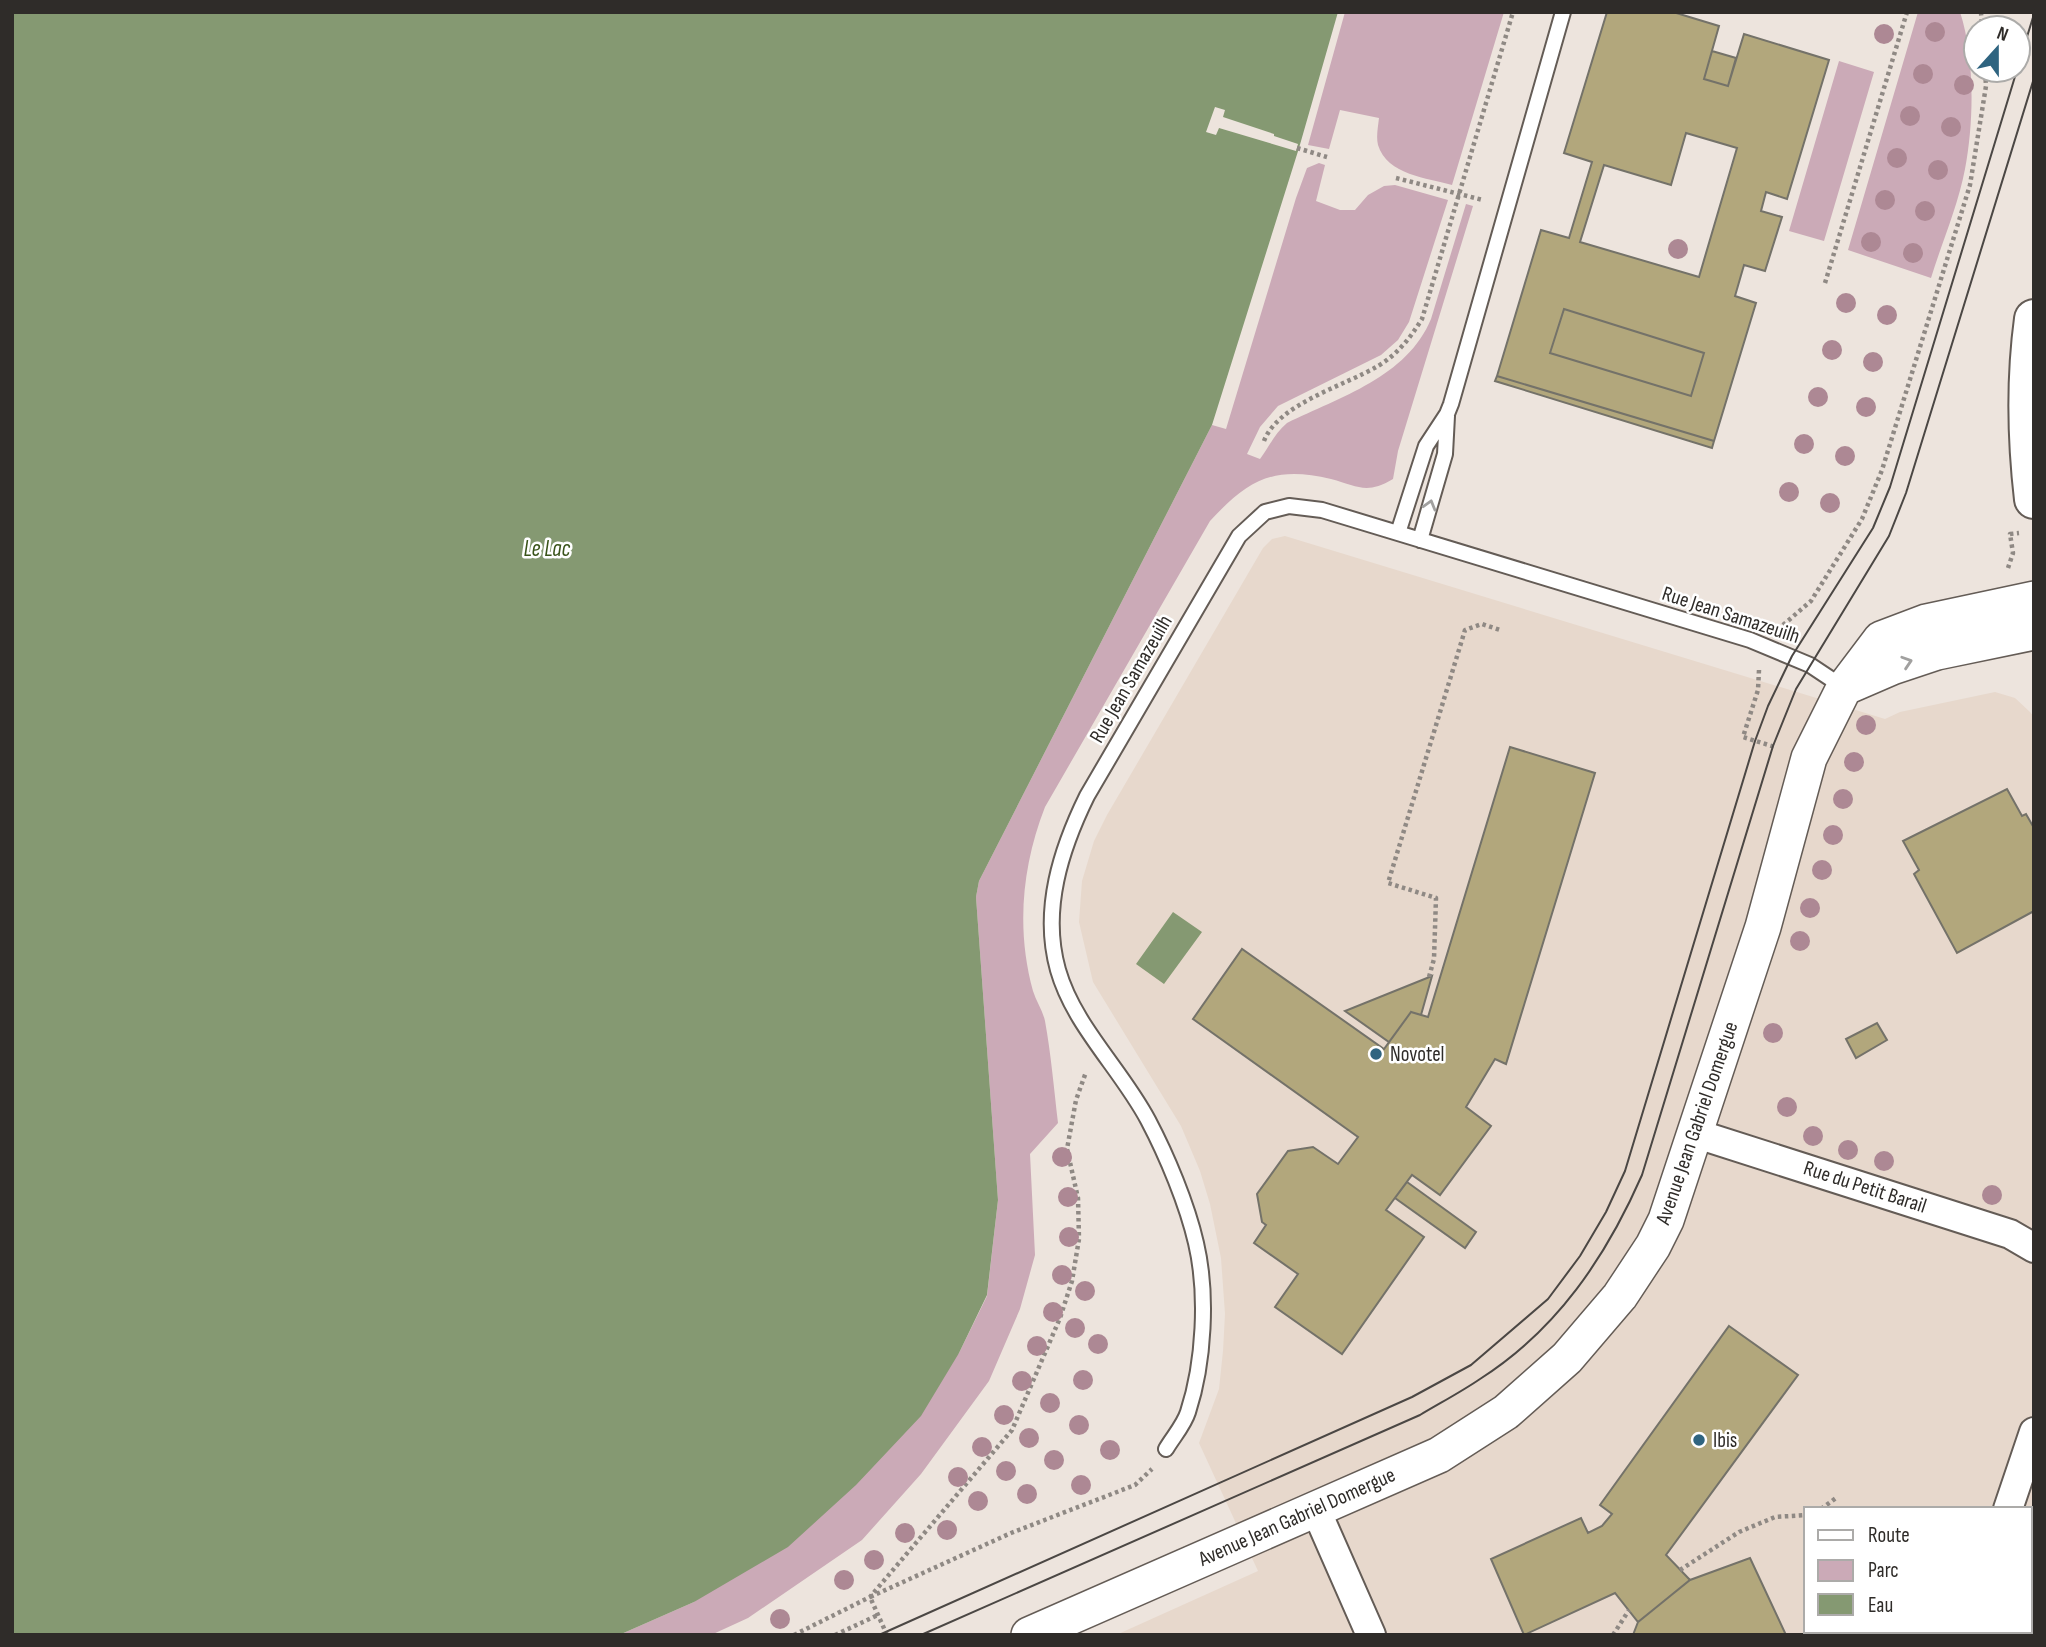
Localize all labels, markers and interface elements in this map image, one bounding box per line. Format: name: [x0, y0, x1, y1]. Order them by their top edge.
north arrow: [1962, 14, 2032, 84]
text: N: [1994, 22, 2011, 47]
one-way arrow: [1421, 499, 1436, 511]
water label: Le Lac: [523, 535, 571, 563]
street label: Rue Jean Samazeuilh: [1659, 581, 1803, 649]
street label: Rue Jean Samazeuilh: [1084, 611, 1178, 747]
one-way arrow: [1901, 656, 1913, 670]
street label: Avenue Jean Gabriel Domergue: [1650, 1018, 1743, 1229]
place label: Novotel: [1390, 1042, 1445, 1067]
marker: Novotel: [1368, 1046, 1384, 1062]
street label: Rue du Petit Barail: [1801, 1155, 1929, 1219]
place label: Ibis: [1713, 1428, 1737, 1453]
marker: Ibis: [1691, 1432, 1707, 1448]
street label: Avenue Jean Gabriel Domergue: [1194, 1462, 1399, 1572]
legend: [1804, 1507, 2032, 1633]
text: Route: [1868, 1523, 1910, 1548]
text: Parc: [1868, 1558, 1899, 1583]
text: Eau: [1868, 1593, 1893, 1618]

